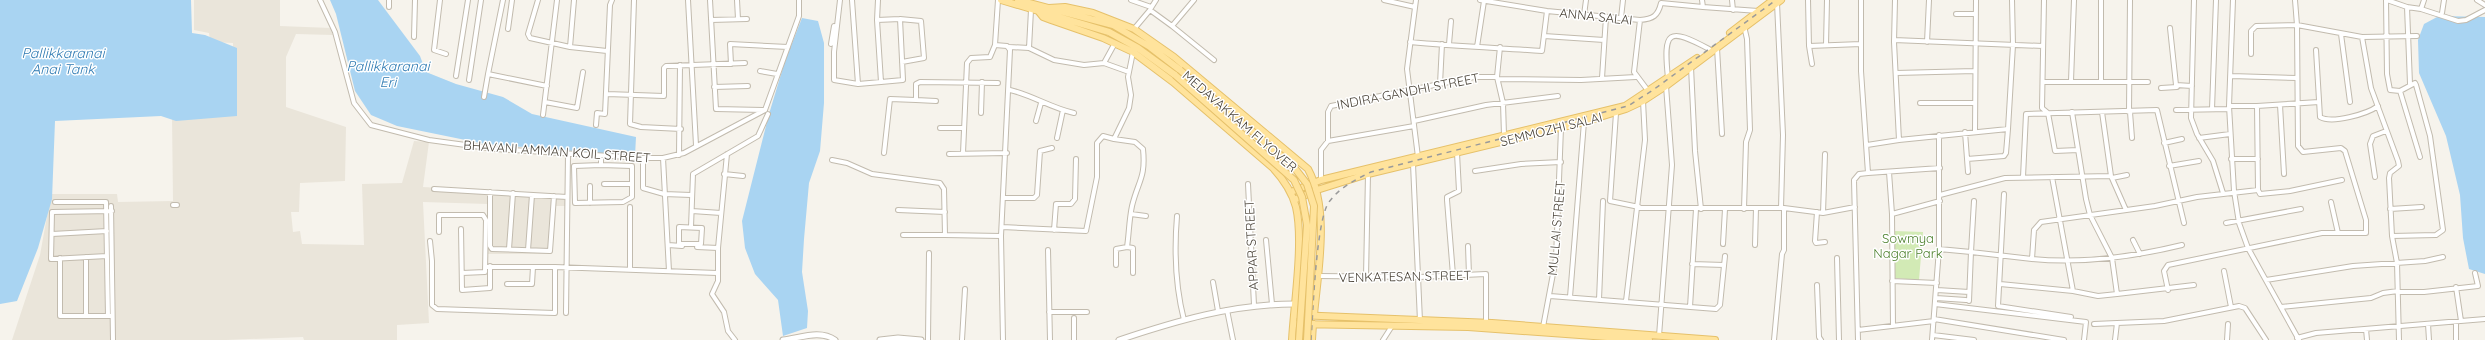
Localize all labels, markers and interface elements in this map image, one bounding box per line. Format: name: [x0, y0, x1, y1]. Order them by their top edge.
street label: ANNA SALAI: [1559, 4, 1633, 28]
water label: Pallikkaranai Anai Tank: [22, 44, 106, 78]
water label: Pallikkaranai Eri: [347, 57, 431, 91]
street label: MEDAVAKKAM FLYOVER: [1179, 67, 1301, 175]
street label: INDIRA GANDHI STREET: [1335, 69, 1481, 113]
street label: SEMMOZHI SALAI: [1498, 109, 1604, 149]
street label: BHAVANI AMMAN KOIL STREET: [463, 136, 651, 166]
street label: MULLAI STREET: [1544, 180, 1568, 276]
street label: APPAR STREET: [1241, 199, 1261, 291]
park label: Sowmya Nagar Park: [1873, 230, 1943, 261]
street label: VENKATESAN STREET: [1339, 267, 1472, 285]

